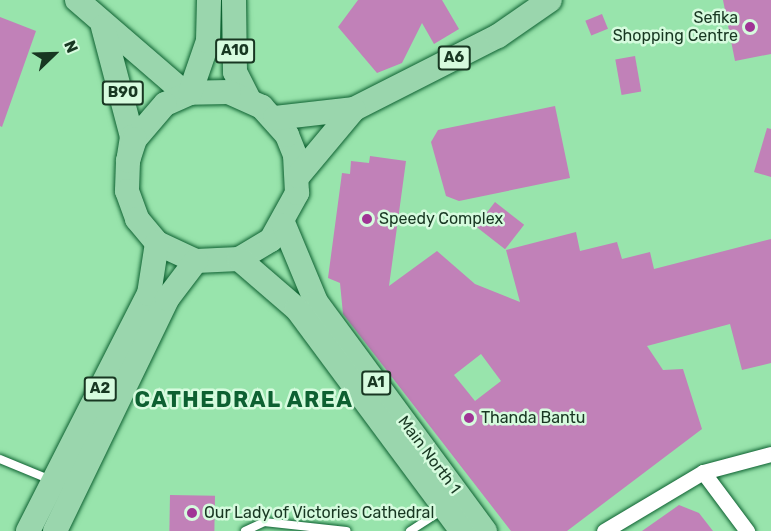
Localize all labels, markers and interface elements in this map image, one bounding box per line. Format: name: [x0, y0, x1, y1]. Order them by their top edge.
place label: Sefika Shopping Centre: [613, 8, 738, 46]
marker: Sefika Shopping Centre: [743, 20, 757, 34]
north arrow: [24, 24, 84, 84]
text: N: [60, 38, 82, 56]
road number: A10: [214, 39, 256, 63]
road number: A6: [438, 46, 470, 70]
road number: B90: [100, 81, 146, 105]
place label: Speedy Complex: [379, 209, 504, 229]
marker: Speedy Complex: [360, 212, 374, 226]
road number: A1: [361, 371, 391, 395]
road number: A2: [84, 377, 116, 401]
district label: CATHEDRAL AREA: [134, 387, 354, 413]
place label: Thanda Bantu: [481, 408, 585, 428]
marker: Thanda Bantu: [462, 411, 476, 425]
street label: Main North 1: [394, 412, 464, 498]
place label: Our Lady of Victories Cathedral: [204, 503, 436, 523]
marker: Our Lady of Victories Cathedral: [185, 506, 199, 520]

